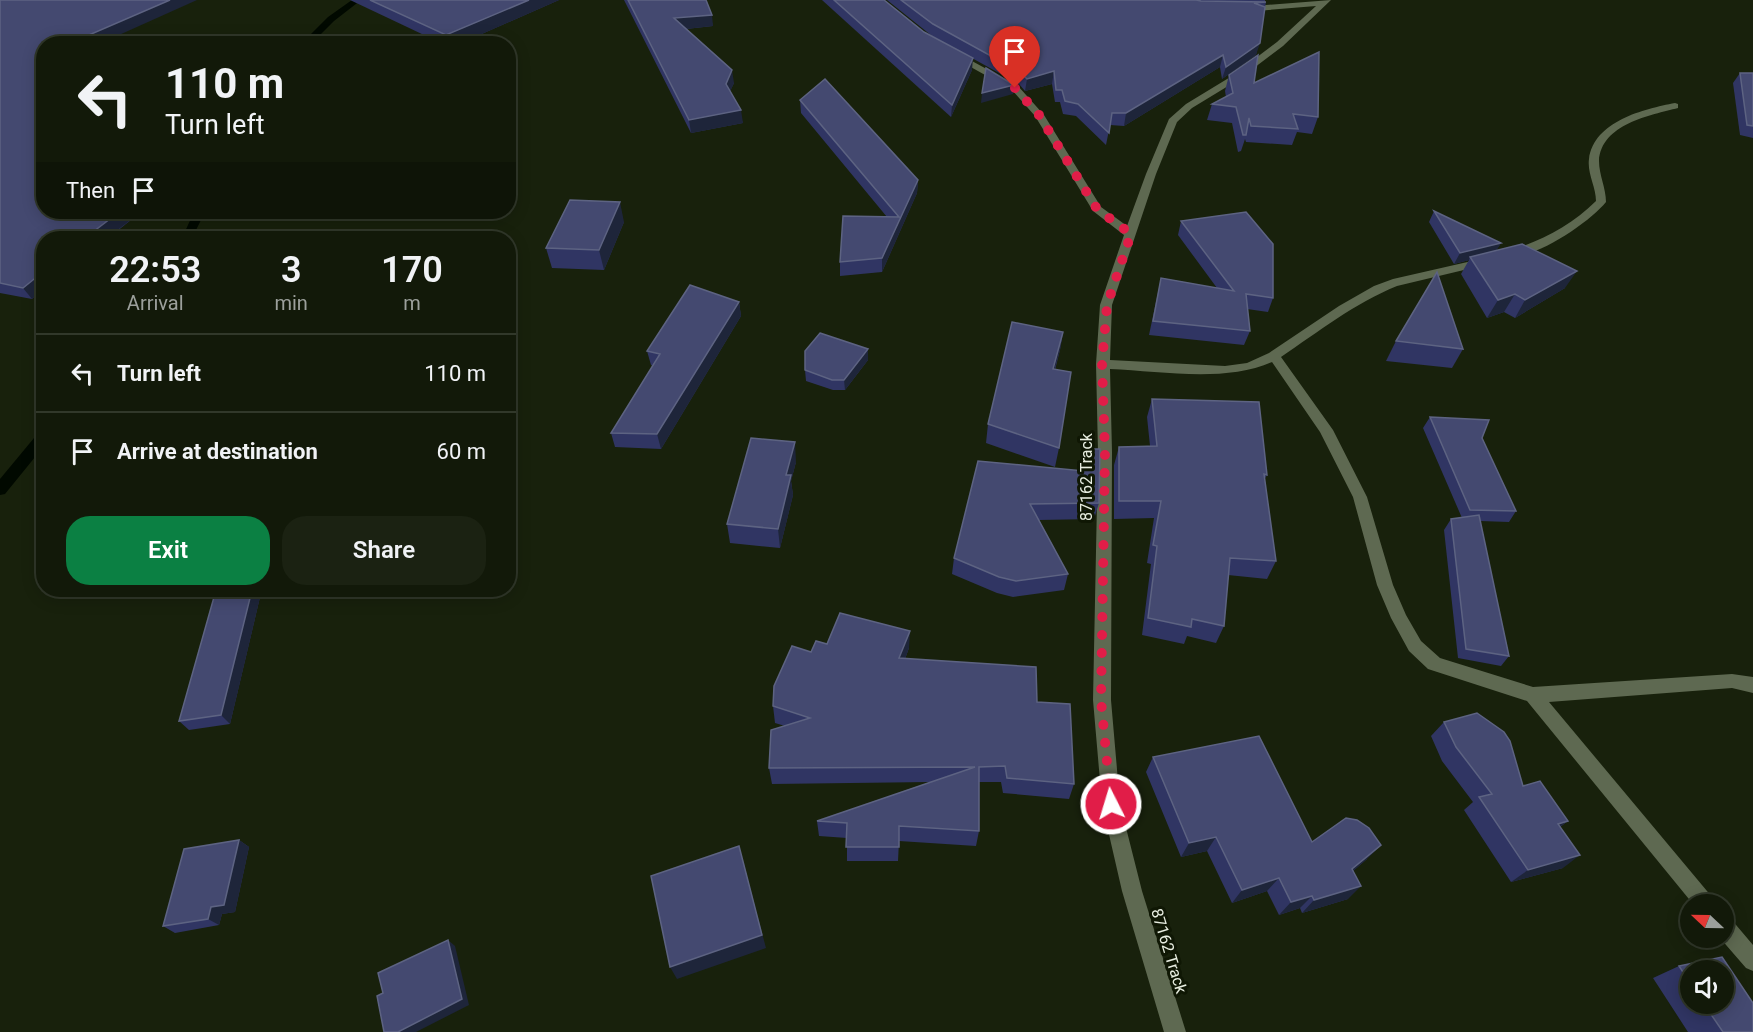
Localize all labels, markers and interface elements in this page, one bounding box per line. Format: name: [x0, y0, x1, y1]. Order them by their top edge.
pin: [989, 26, 1040, 88]
icon: arrive: [998, 35, 1031, 68]
text: 110 m: [165, 59, 284, 108]
icon: left: [66, 60, 144, 138]
text: Turn left: [165, 109, 265, 141]
icon: arrive: [127, 174, 160, 207]
text: Then: [66, 178, 115, 203]
text: 22:53: [109, 249, 201, 291]
text: 3: [281, 249, 301, 291]
text: 170: [381, 249, 443, 291]
text: Arrival: [127, 291, 184, 315]
text: min: [274, 291, 308, 315]
text: m: [403, 291, 421, 315]
icon: left: [66, 357, 99, 390]
text: Turn left: [117, 361, 201, 386]
text: 110 m: [424, 361, 486, 386]
street label: 87162 Track: [1077, 432, 1096, 521]
icon: arrive: [66, 435, 99, 468]
text: Arrive at destination: [117, 439, 318, 464]
text: 60 m: [437, 439, 486, 464]
button: Exit: [66, 516, 270, 585]
button: Share: [282, 516, 486, 585]
position arrow: [1079, 772, 1143, 836]
north arrow: [1680, 894, 1734, 948]
map controls: [1680, 894, 1734, 1014]
street label: 87162 Track: [1147, 906, 1191, 997]
button: sound: [1680, 960, 1734, 1014]

